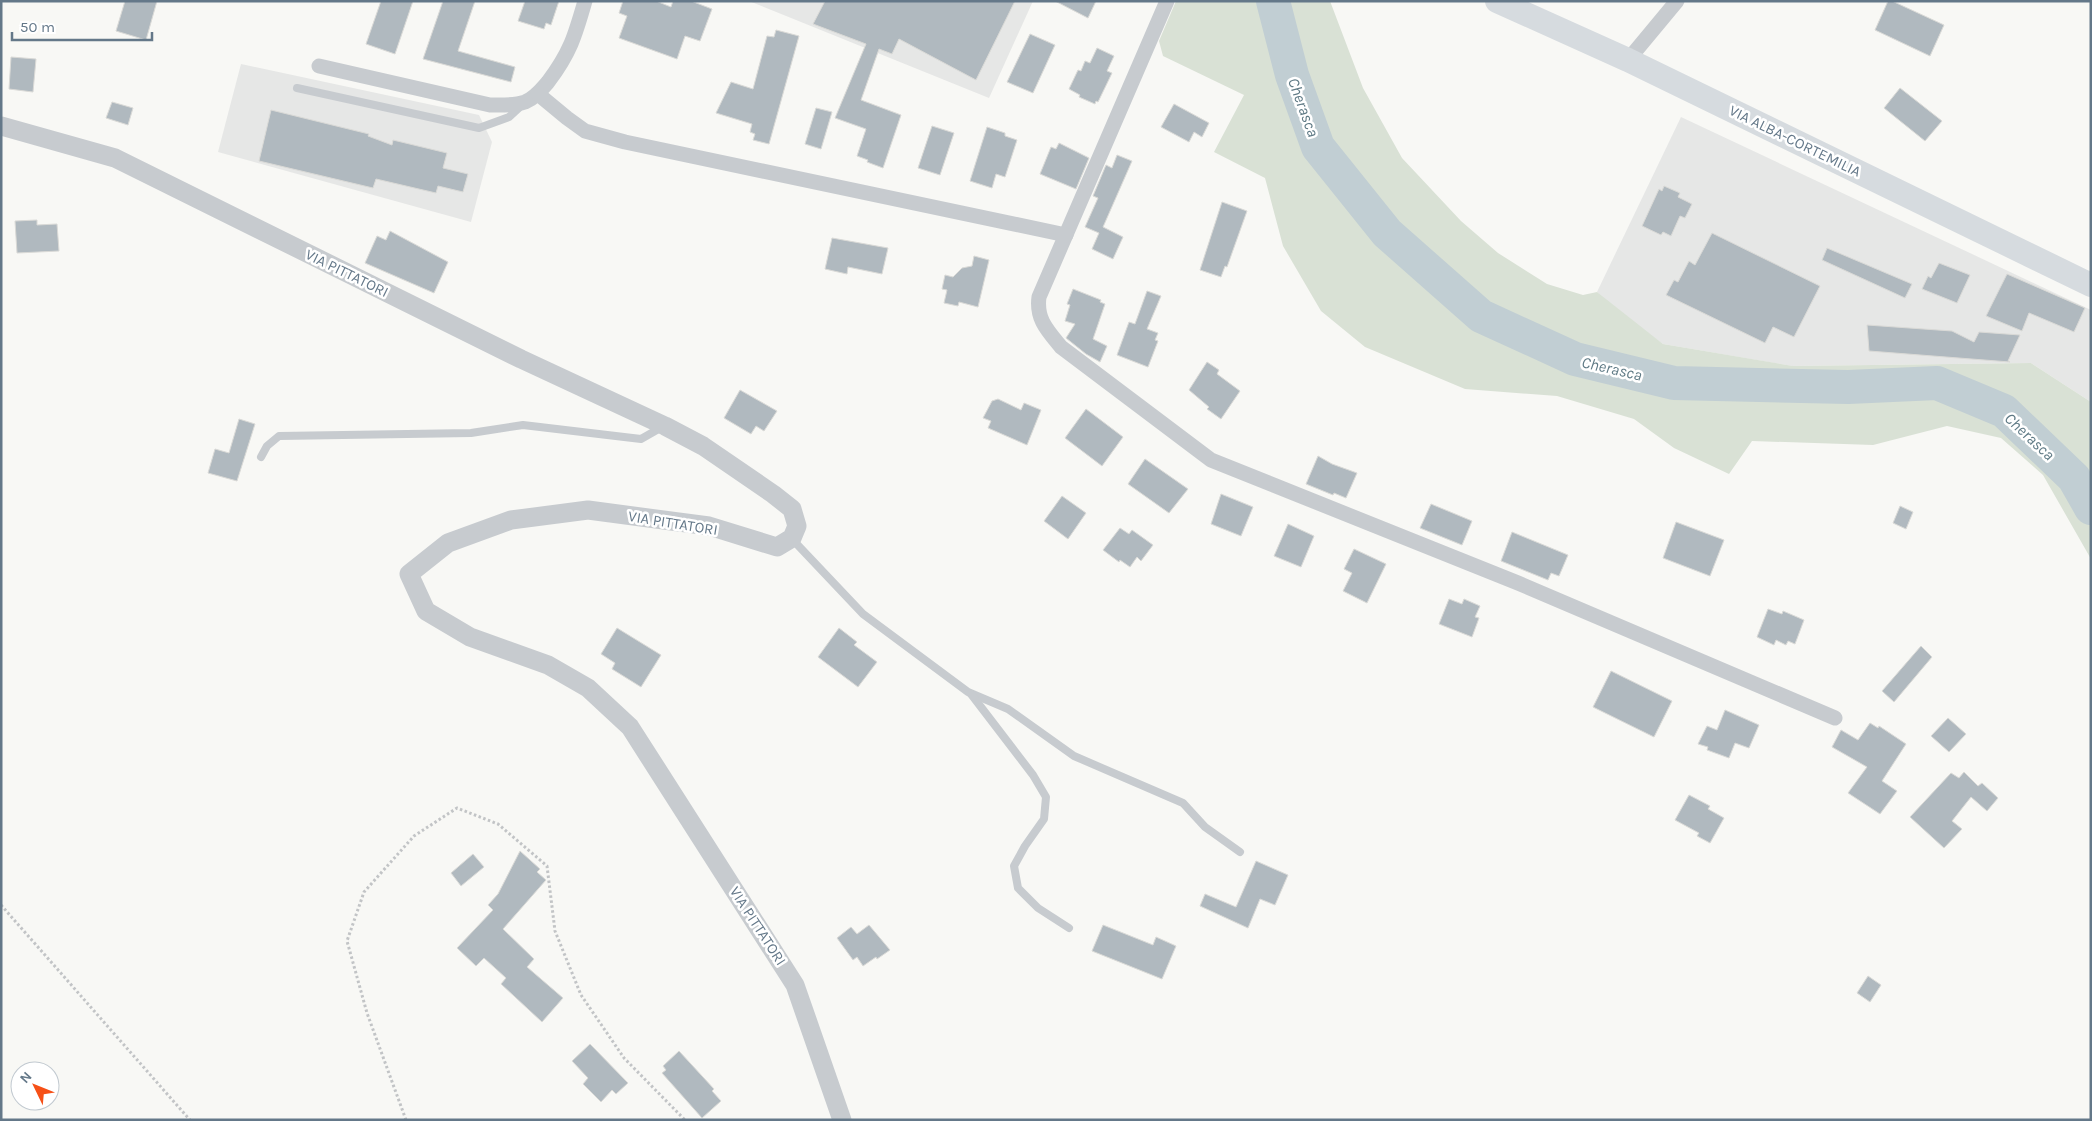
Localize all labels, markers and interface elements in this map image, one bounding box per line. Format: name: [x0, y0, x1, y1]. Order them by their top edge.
scale bar: [12, 10, 152, 42]
text: 50 m: [20, 18, 55, 36]
water label: Cherasca: [1284, 75, 1323, 139]
street label: VIA ALBA-CORTEMILIA: [1726, 101, 1864, 181]
street label: VIA PITTATORI: [302, 245, 392, 301]
water label: Cherasca: [1580, 352, 1644, 385]
water label: Cherasca: [2001, 408, 2059, 464]
street label: VIA PITTATORI: [627, 507, 719, 539]
street label: VIA PITTATORI: [726, 883, 790, 969]
north arrow: [10, 1061, 60, 1111]
text: N: [16, 1068, 36, 1087]

